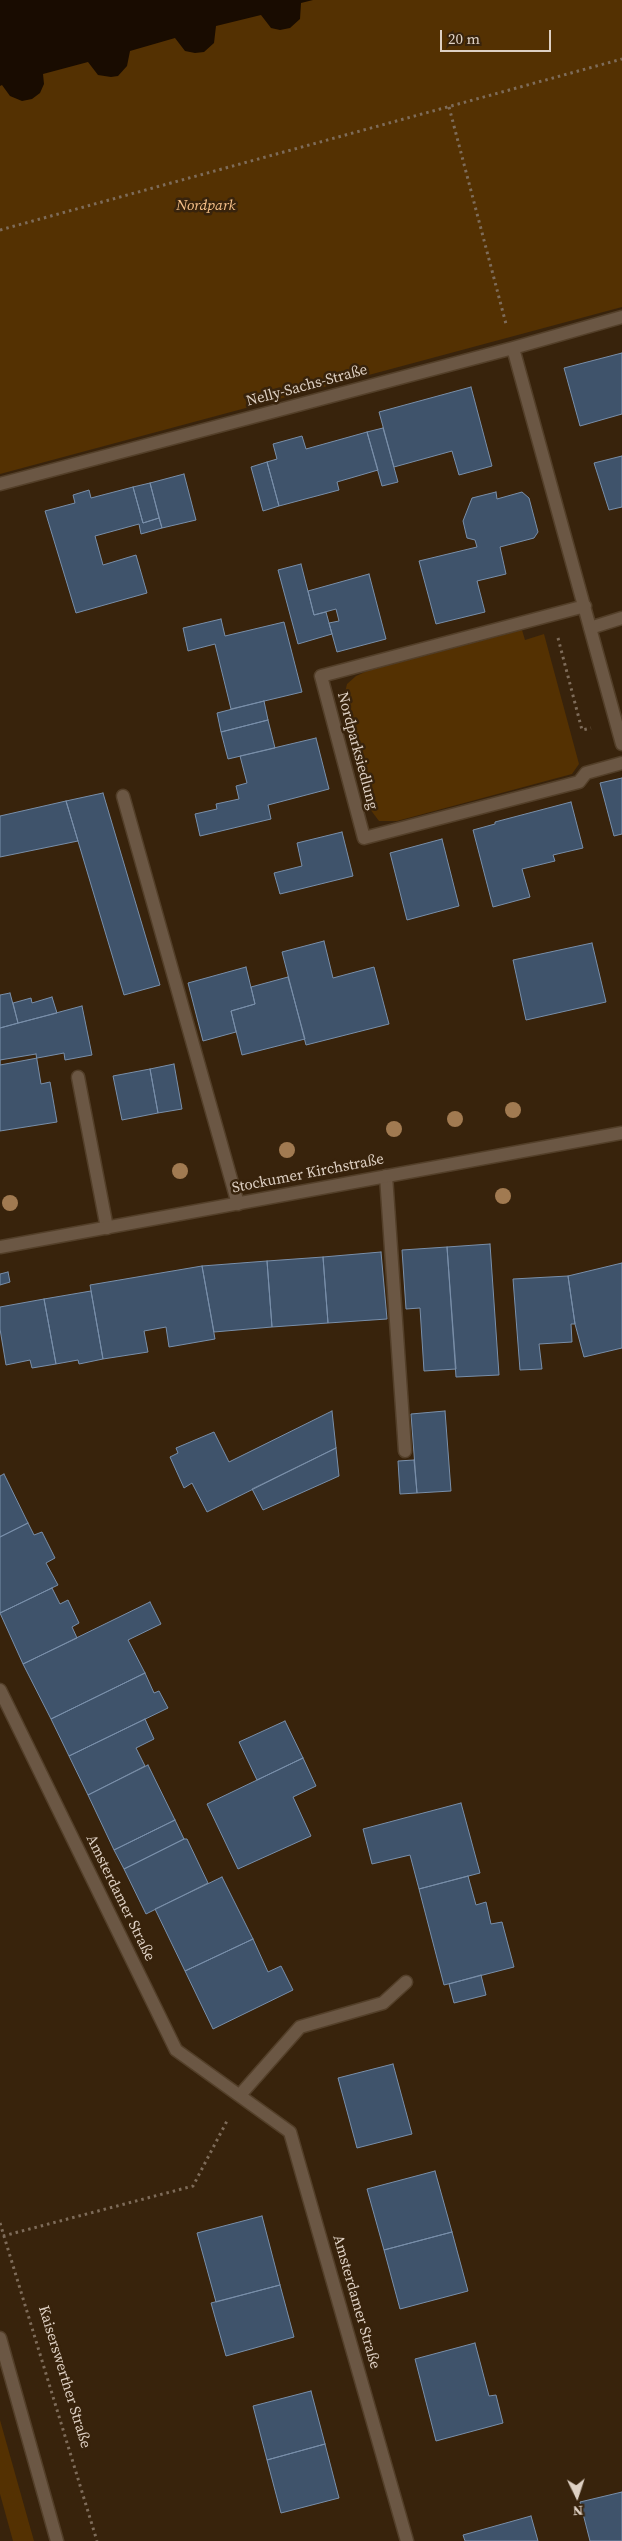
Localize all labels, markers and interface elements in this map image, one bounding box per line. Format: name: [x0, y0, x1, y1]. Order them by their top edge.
scale bar: [442, 20, 553, 52]
text: 20 m: [448, 28, 480, 49]
park label: Nordpark: [176, 197, 236, 215]
street label: Nelly-Sachs-Straße: [244, 361, 370, 411]
street label: Nordparksiedlung: [333, 690, 381, 812]
street label: Stockumer Kirchstraße: [231, 1150, 385, 1198]
street label: Amsterdamer Straße: [82, 1832, 158, 1964]
street label: Amsterdamer Straße: [328, 2233, 384, 2371]
street label: Kaiserswerther Straße: [34, 2303, 94, 2451]
north arrow: [552, 2471, 602, 2521]
text: N: [572, 2501, 584, 2521]

